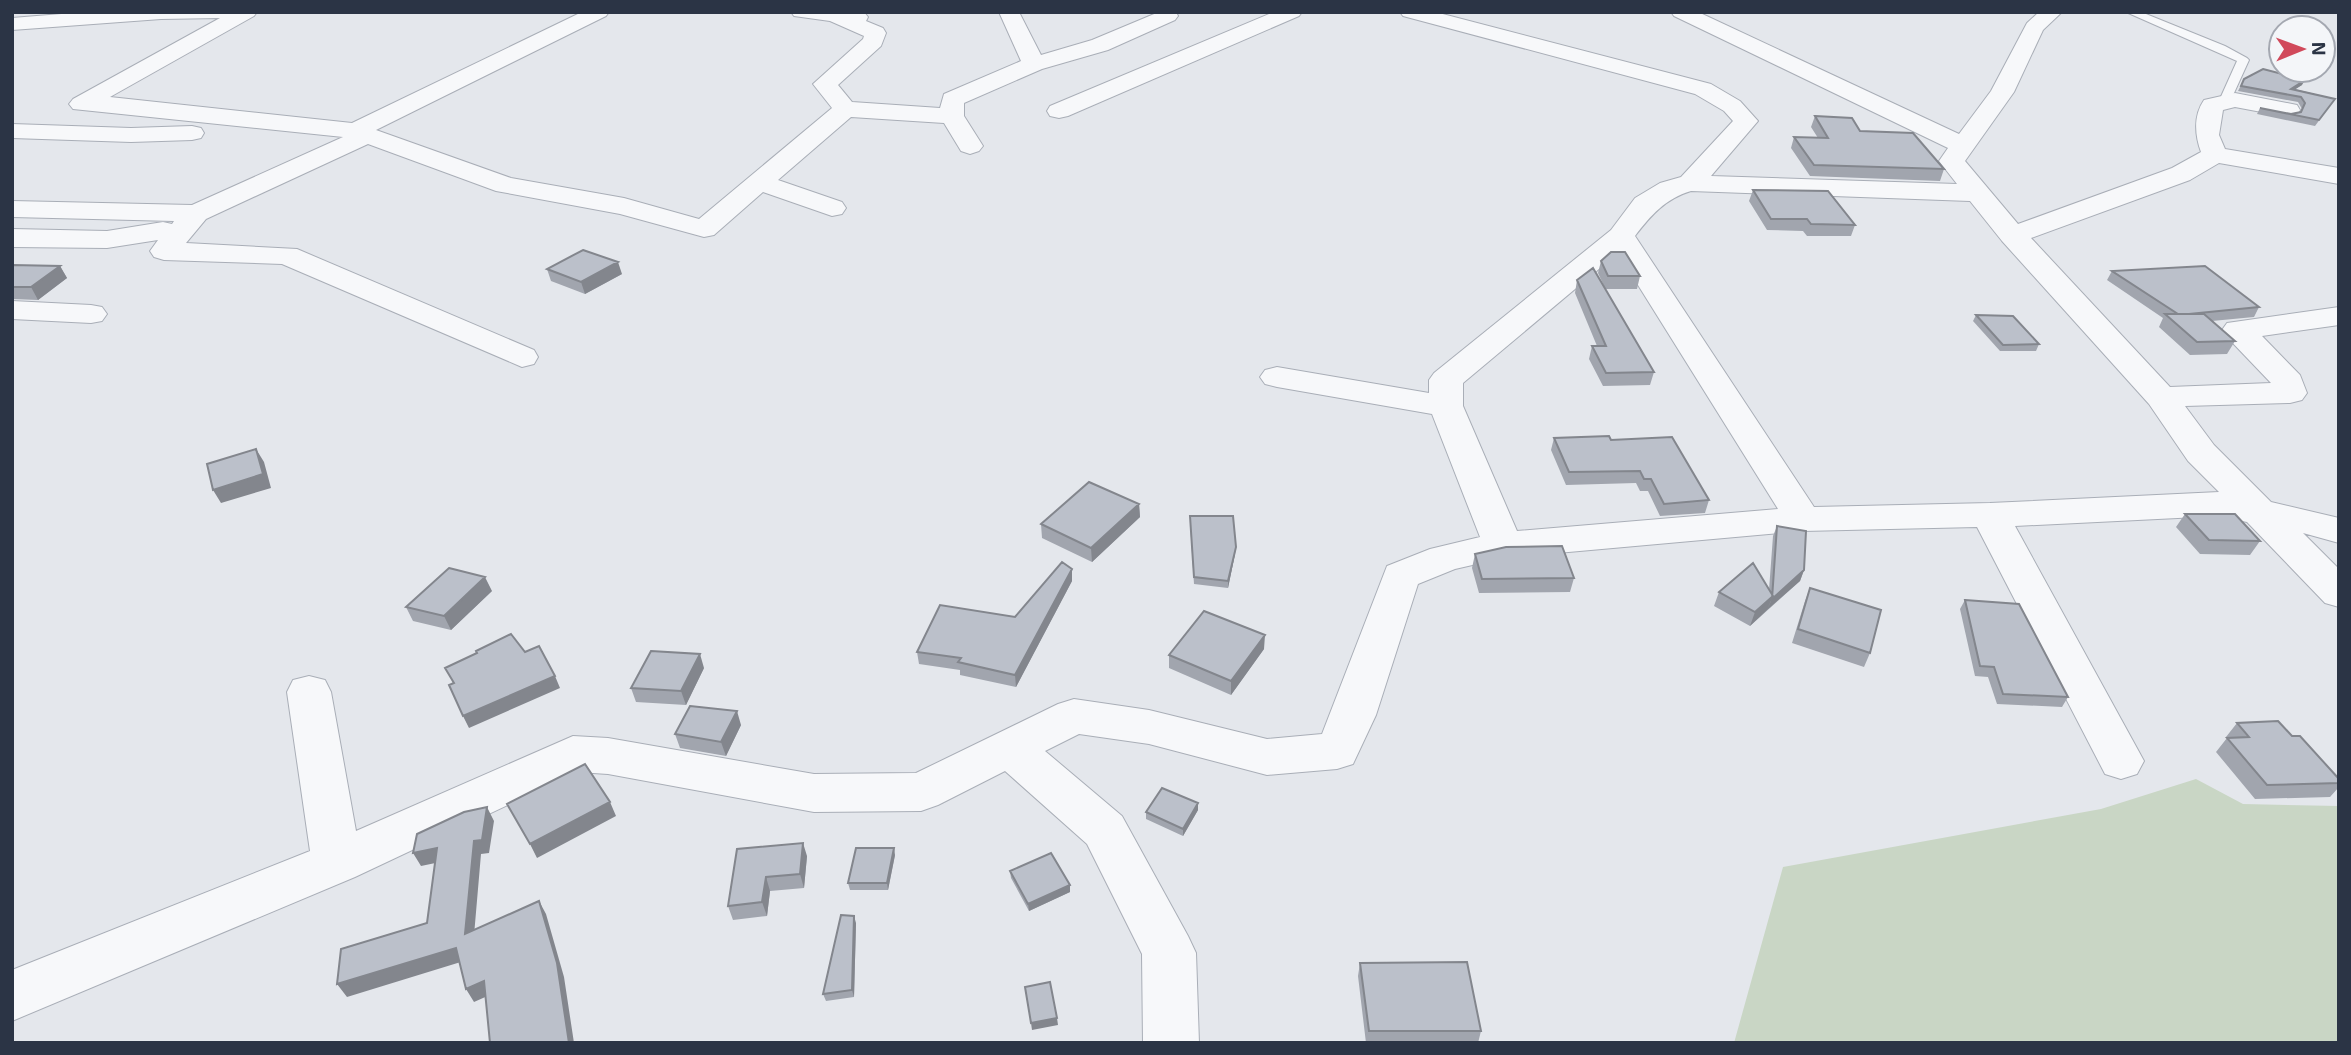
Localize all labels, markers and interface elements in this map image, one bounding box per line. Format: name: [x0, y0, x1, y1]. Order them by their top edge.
north arrow: [2267, 14, 2337, 84]
text: N: [2308, 42, 2331, 56]

